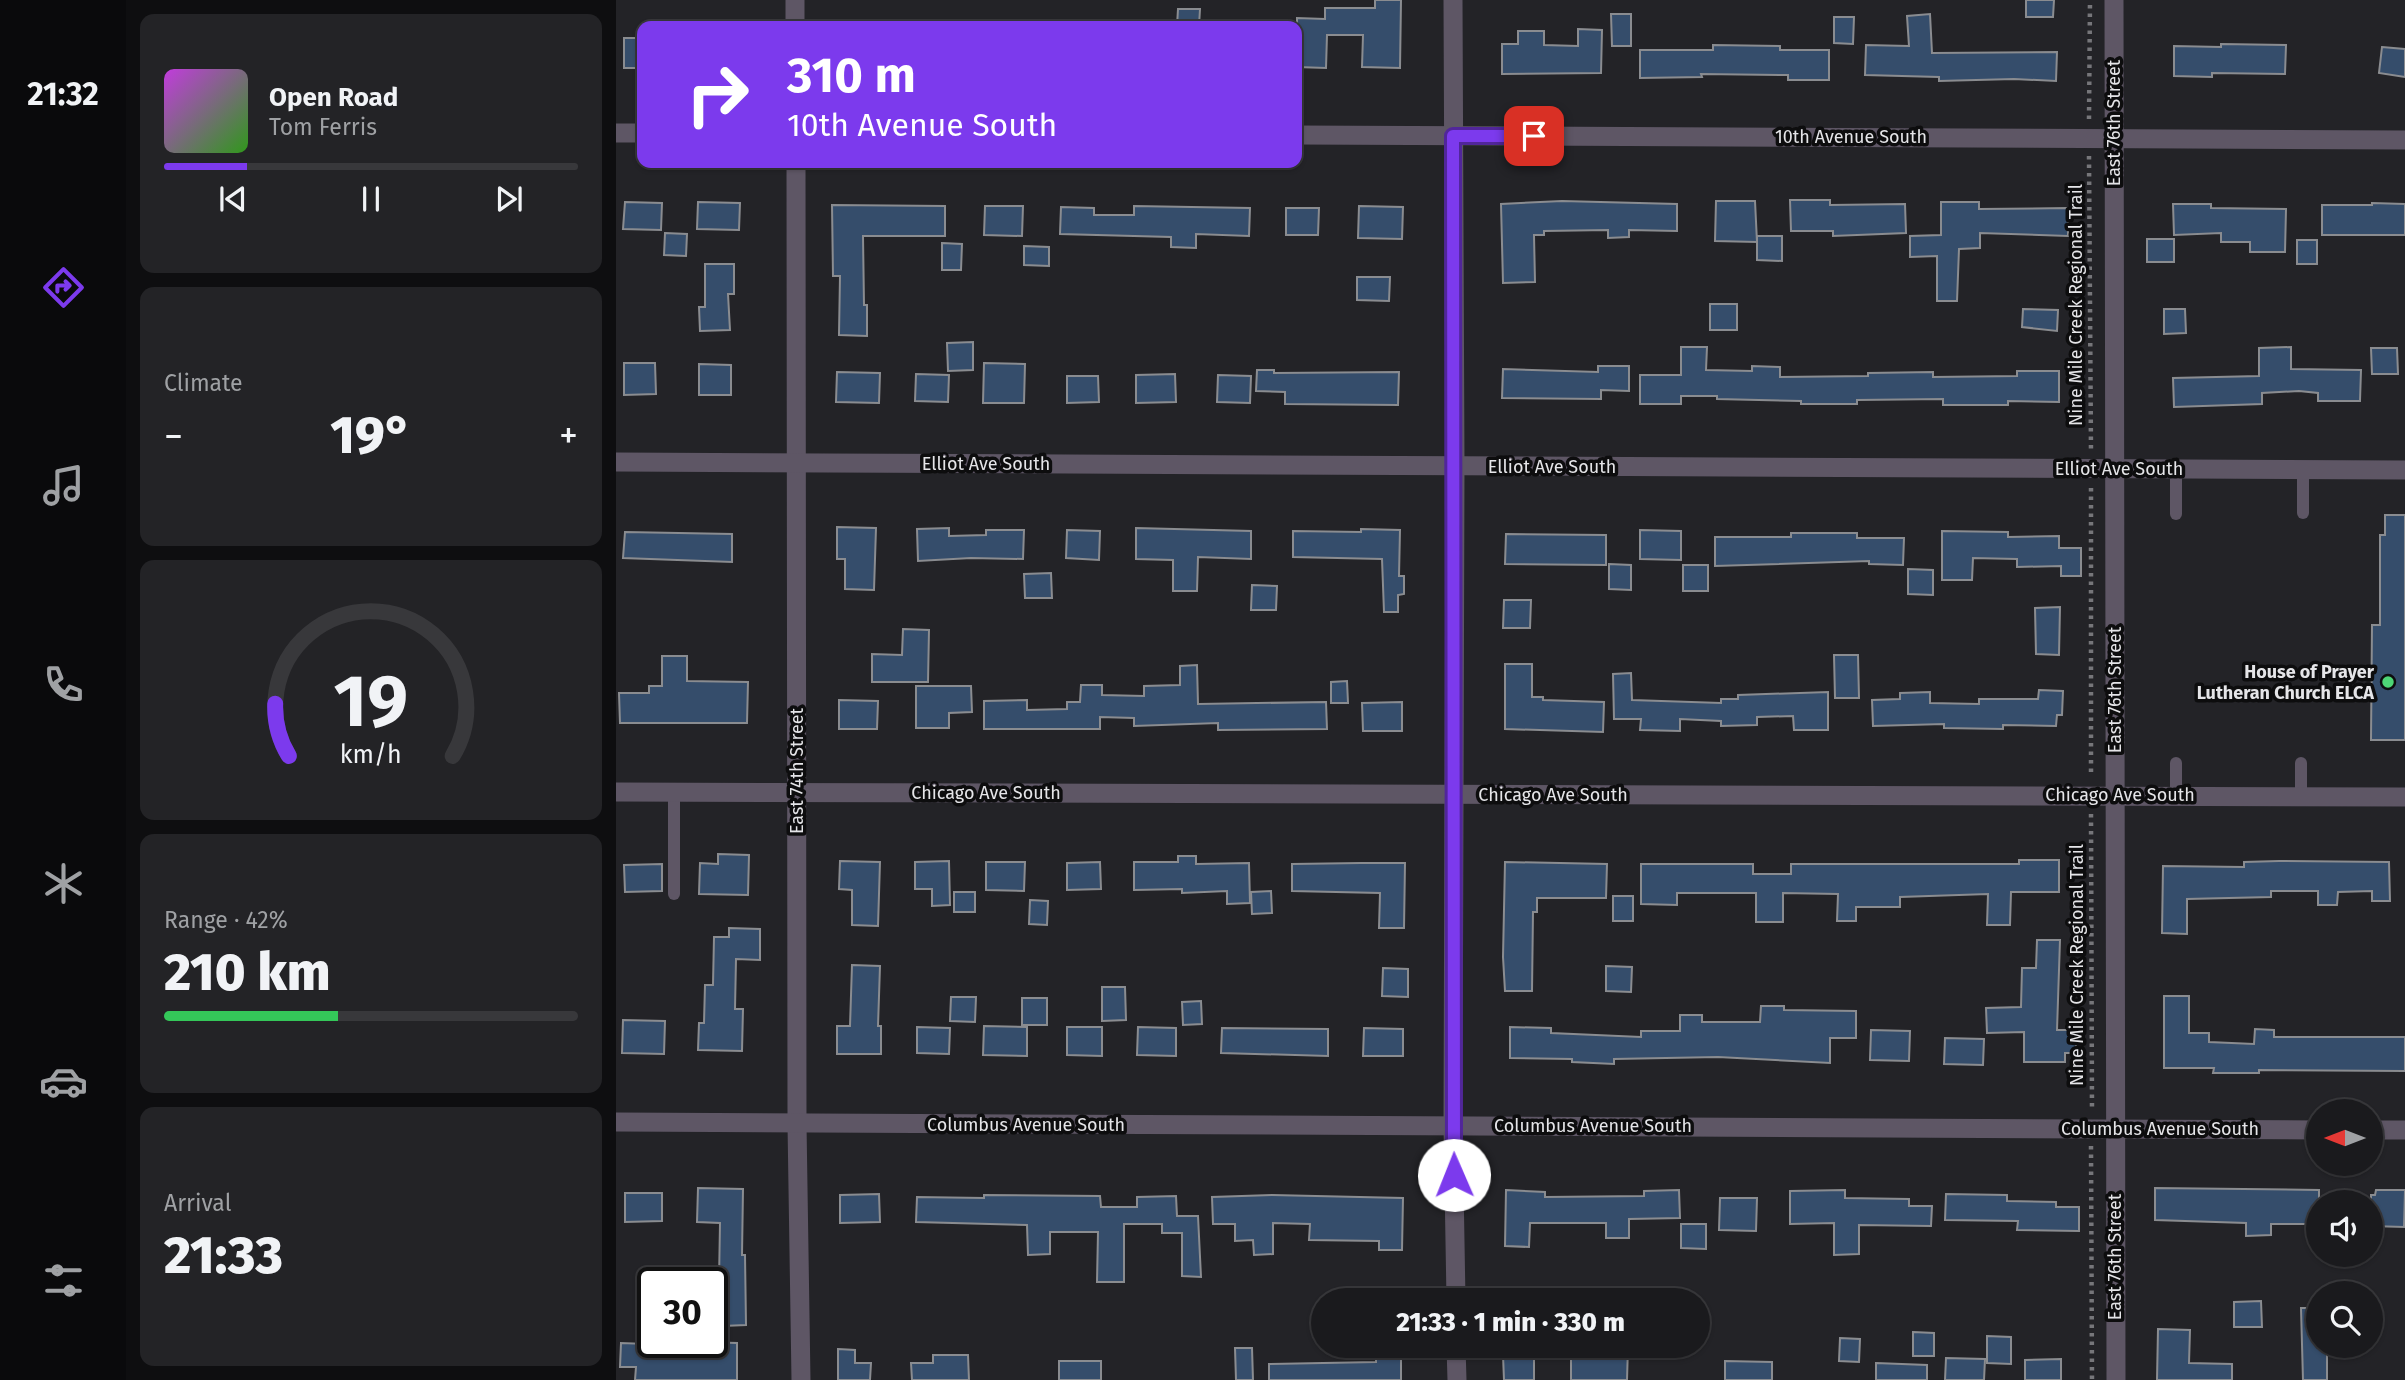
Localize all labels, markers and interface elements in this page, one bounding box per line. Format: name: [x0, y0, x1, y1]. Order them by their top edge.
text: 310 m: [787, 46, 916, 105]
icon: right: [672, 49, 763, 140]
street label: East 76th Street: [2103, 59, 2125, 186]
text: 21:32: [27, 75, 99, 113]
text: Open Road: [269, 82, 398, 113]
text: 10th Avenue South: [787, 106, 1057, 144]
pin: [1504, 106, 1564, 166]
text: Tom Ferris: [269, 113, 377, 141]
icon: arrive: [1515, 117, 1553, 155]
street label: 10th Avenue South: [1775, 126, 1927, 148]
icon: previous: [214, 180, 252, 218]
icon: pause: [352, 180, 390, 218]
icon: next: [490, 180, 528, 218]
street label: Nine Mile Creek Regional Trail: [2065, 184, 2087, 426]
icon: directions: [39, 263, 88, 312]
text: Climate: [164, 369, 243, 397]
text: 19°: [330, 404, 412, 467]
text: −: [164, 413, 183, 459]
text: +: [559, 413, 578, 459]
street label: Elliot Ave South: [922, 453, 1050, 475]
street label: Elliot Ave South: [1488, 456, 1616, 478]
street label: Elliot Ave South: [2055, 458, 2183, 480]
icon: music: [39, 461, 88, 510]
street label: East 76th Street: [2104, 626, 2126, 753]
text: 19: [334, 658, 408, 745]
icon: phone: [39, 660, 88, 709]
place label: House of Prayer Lutheran Church ELCA: [2197, 661, 2375, 704]
marker: House of Prayer Lutheran Church ELCA: [2380, 674, 2396, 690]
street label: East 74th Street: [786, 707, 808, 834]
text: km/h: [340, 740, 402, 770]
street label: Chicago Ave South: [911, 782, 1061, 804]
street label: Chicago Ave South: [1478, 784, 1628, 806]
street label: Chicago Ave South: [2045, 784, 2195, 806]
street label: Nine Mile Creek Regional Trail: [2066, 844, 2088, 1086]
icon: climate: [39, 859, 88, 908]
text: Range · 42%: [164, 906, 288, 934]
text: 210 km: [164, 941, 331, 1004]
icon: car: [39, 1057, 88, 1106]
north arrow: [2306, 1099, 2384, 1176]
map controls: [2306, 1099, 2383, 1358]
street label: Columbus Avenue South: [927, 1114, 1125, 1136]
street label: Columbus Avenue South: [1494, 1115, 1692, 1137]
street label: Columbus Avenue South: [2061, 1118, 2259, 1140]
position arrow: [1417, 1138, 1491, 1212]
text: Arrival: [164, 1189, 231, 1217]
button: sound: [2306, 1190, 2383, 1267]
street label: East 76th Street: [2104, 1193, 2126, 1320]
text: 21:33: [164, 1224, 283, 1287]
icon: filters: [39, 1256, 88, 1305]
speed limit sign: 30: [637, 1267, 728, 1358]
button: search: [2306, 1281, 2383, 1358]
text: 21:33 · 1 min · 330 m: [1396, 1307, 1625, 1338]

